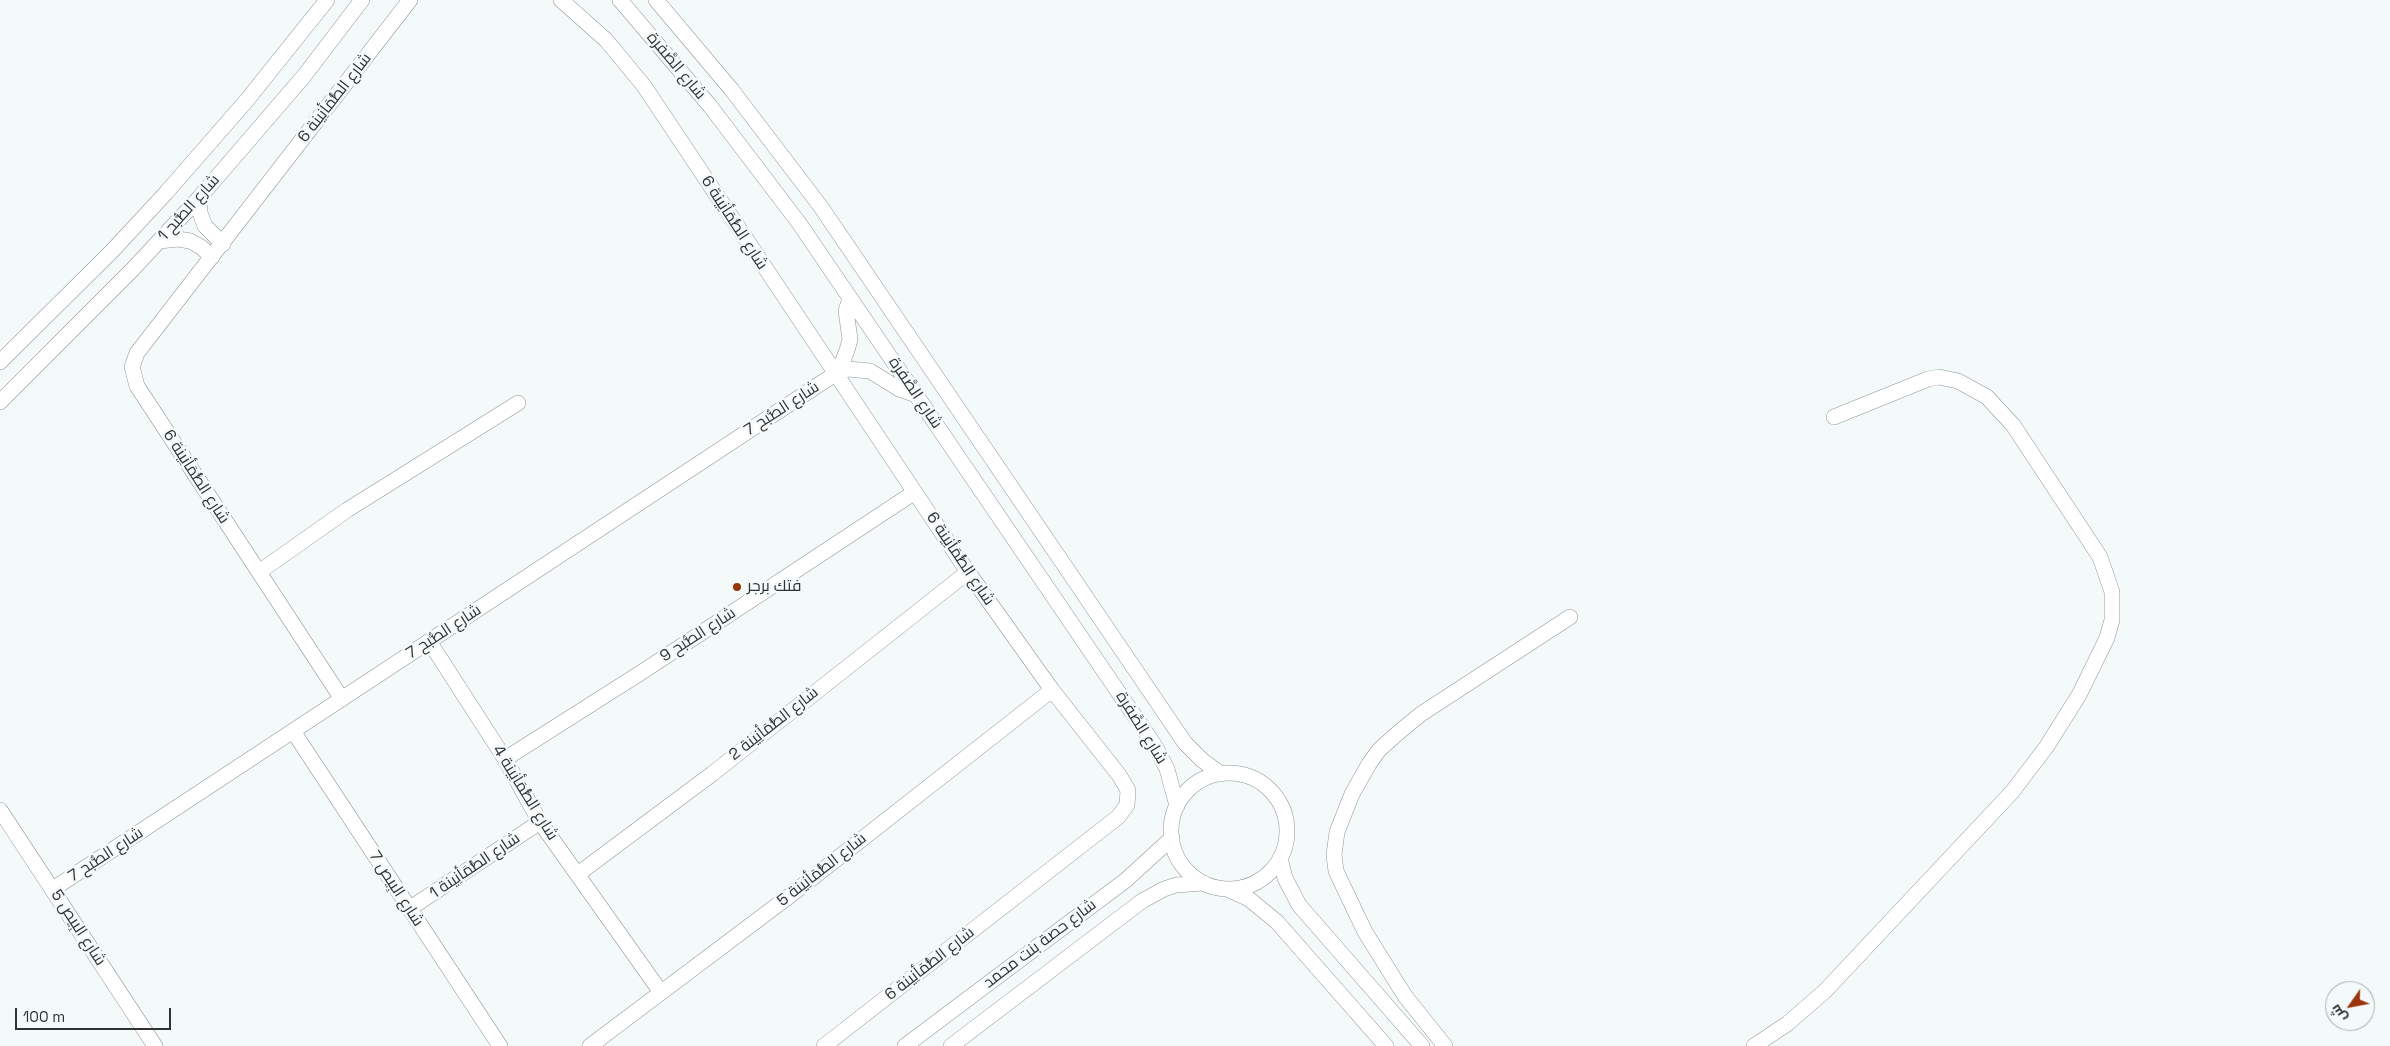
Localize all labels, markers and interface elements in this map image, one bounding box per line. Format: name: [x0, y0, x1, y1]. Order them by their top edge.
street label: شارع الصَّفرة: [642, 28, 710, 104]
street label: شارع الطُّمَأنِينة 6: [294, 49, 376, 147]
street label: شارع الصُّبح 1: [154, 171, 224, 245]
street label: شارع الطُّمَأنِينة 6: [696, 172, 772, 274]
street label: شارع الصَّفرة: [884, 354, 946, 432]
street label: شارع الصُّبح 7: [741, 378, 823, 440]
street label: شارع الطُّمَأنِينة 6: [158, 426, 234, 528]
street label: شارع الطُّمَأنِينة 6: [922, 509, 998, 609]
place label: فتك برجر: [747, 577, 801, 597]
marker: فتك برجر: [731, 581, 743, 593]
street label: شارع الصُّبح 7: [403, 601, 485, 663]
street label: شارع الصُّبح 9: [657, 603, 739, 667]
street label: شارع الطُّمَأنِينة 2: [726, 683, 822, 765]
street label: شارع الصَّفرة: [1111, 688, 1171, 768]
street label: شارع الطُّمَأنِينة 4: [488, 742, 562, 844]
street label: شارع الصُّبح 7: [65, 824, 147, 886]
street label: شارع الطُّمَأنِينة 1: [426, 829, 524, 903]
street label: شارع الطُّمَأنِينة 5: [774, 829, 870, 911]
street label: شارع البِيص 7: [365, 848, 427, 930]
street label: شارع البِيص 5: [46, 887, 110, 969]
street label: شارع حصة بنت محمد: [980, 895, 1100, 993]
street label: شارع الطُّمَأنِينة 6: [881, 923, 979, 1005]
north arrow: [2325, 981, 2375, 1031]
scale bar: [18, 998, 174, 1030]
text: ش: [2326, 1001, 2351, 1026]
text: 100 m: [23, 1007, 65, 1026]

